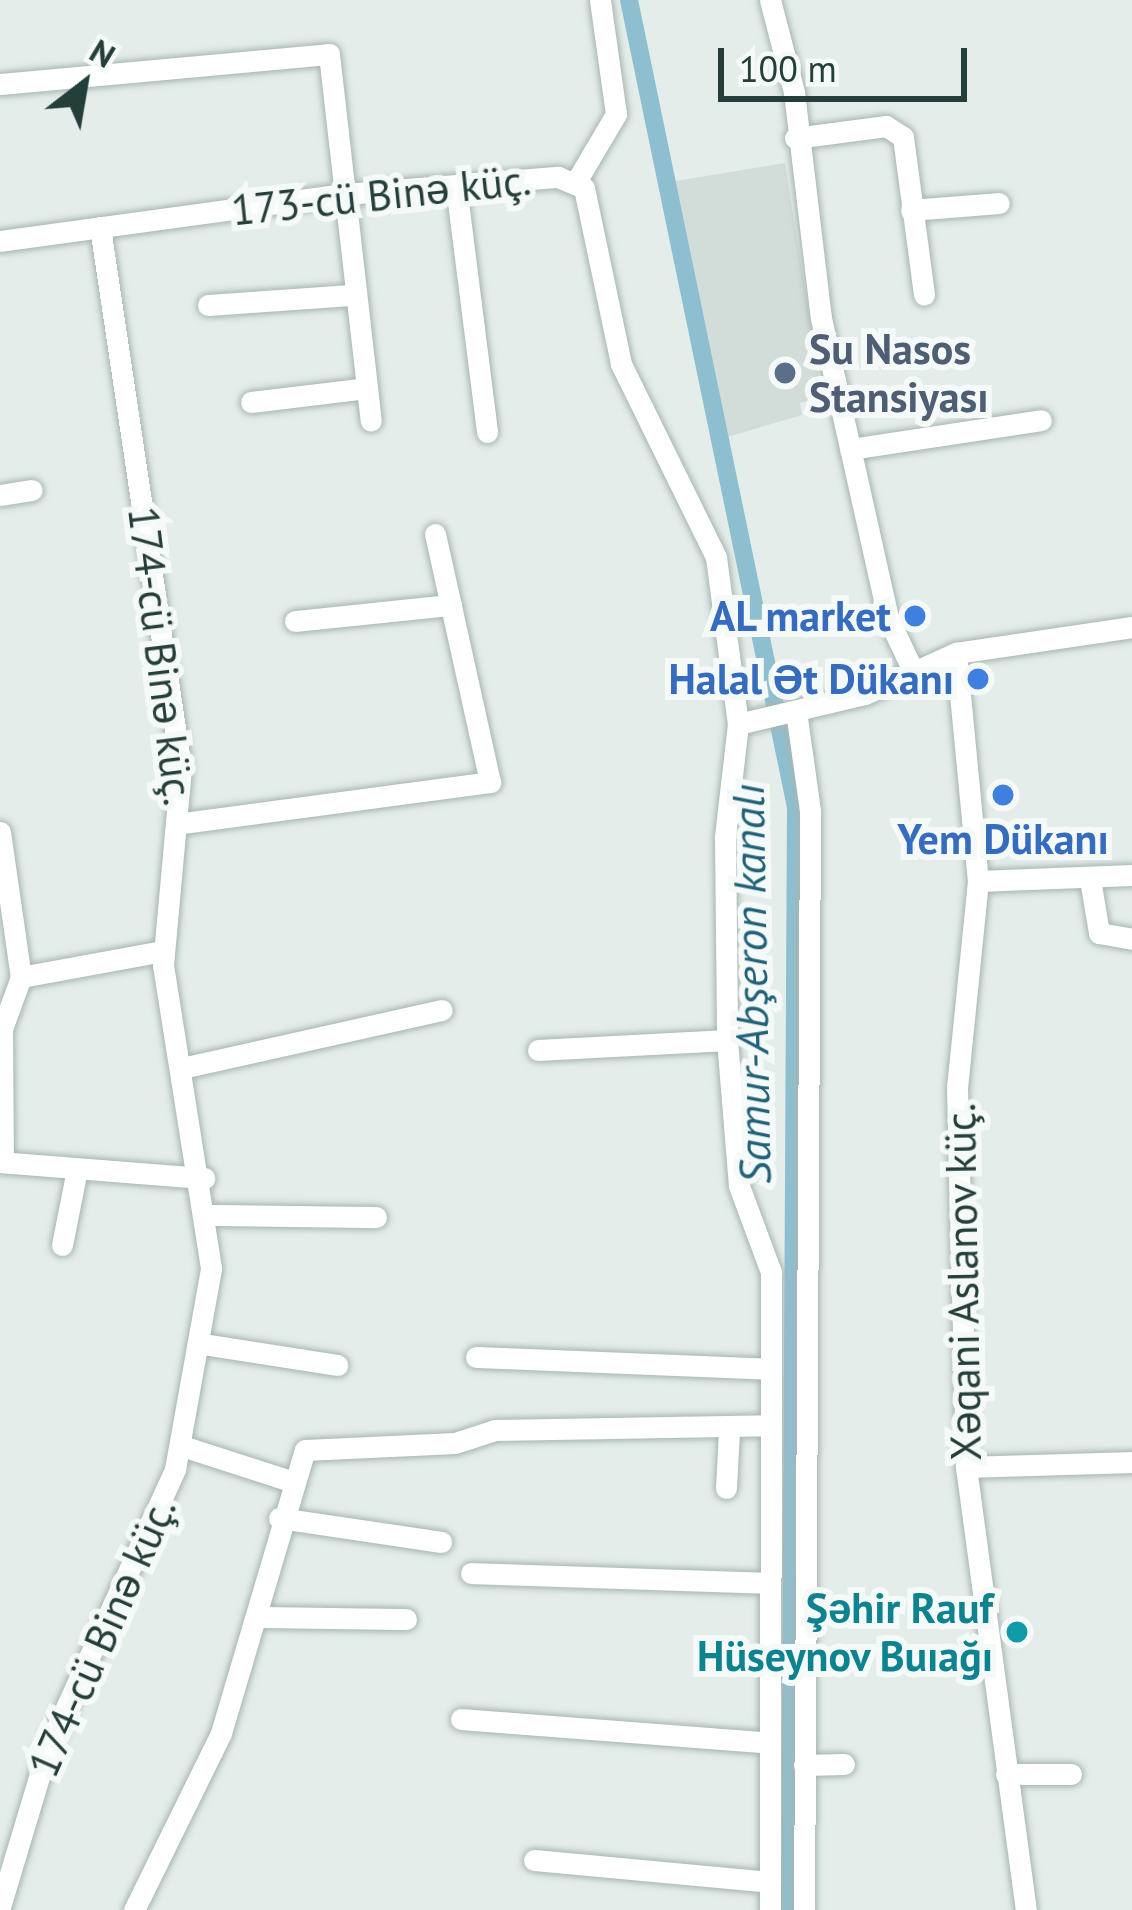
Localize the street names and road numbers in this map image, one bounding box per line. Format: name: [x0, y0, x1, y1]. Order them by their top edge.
street label: 173-cü Binə küç.: [229, 154, 533, 236]
street label: 174-cü Binə küç.: [118, 504, 204, 808]
street label: Xəqani Aslanov küç.: [935, 1101, 991, 1463]
street label: 174-cü Binə küç.: [18, 1489, 186, 1785]

